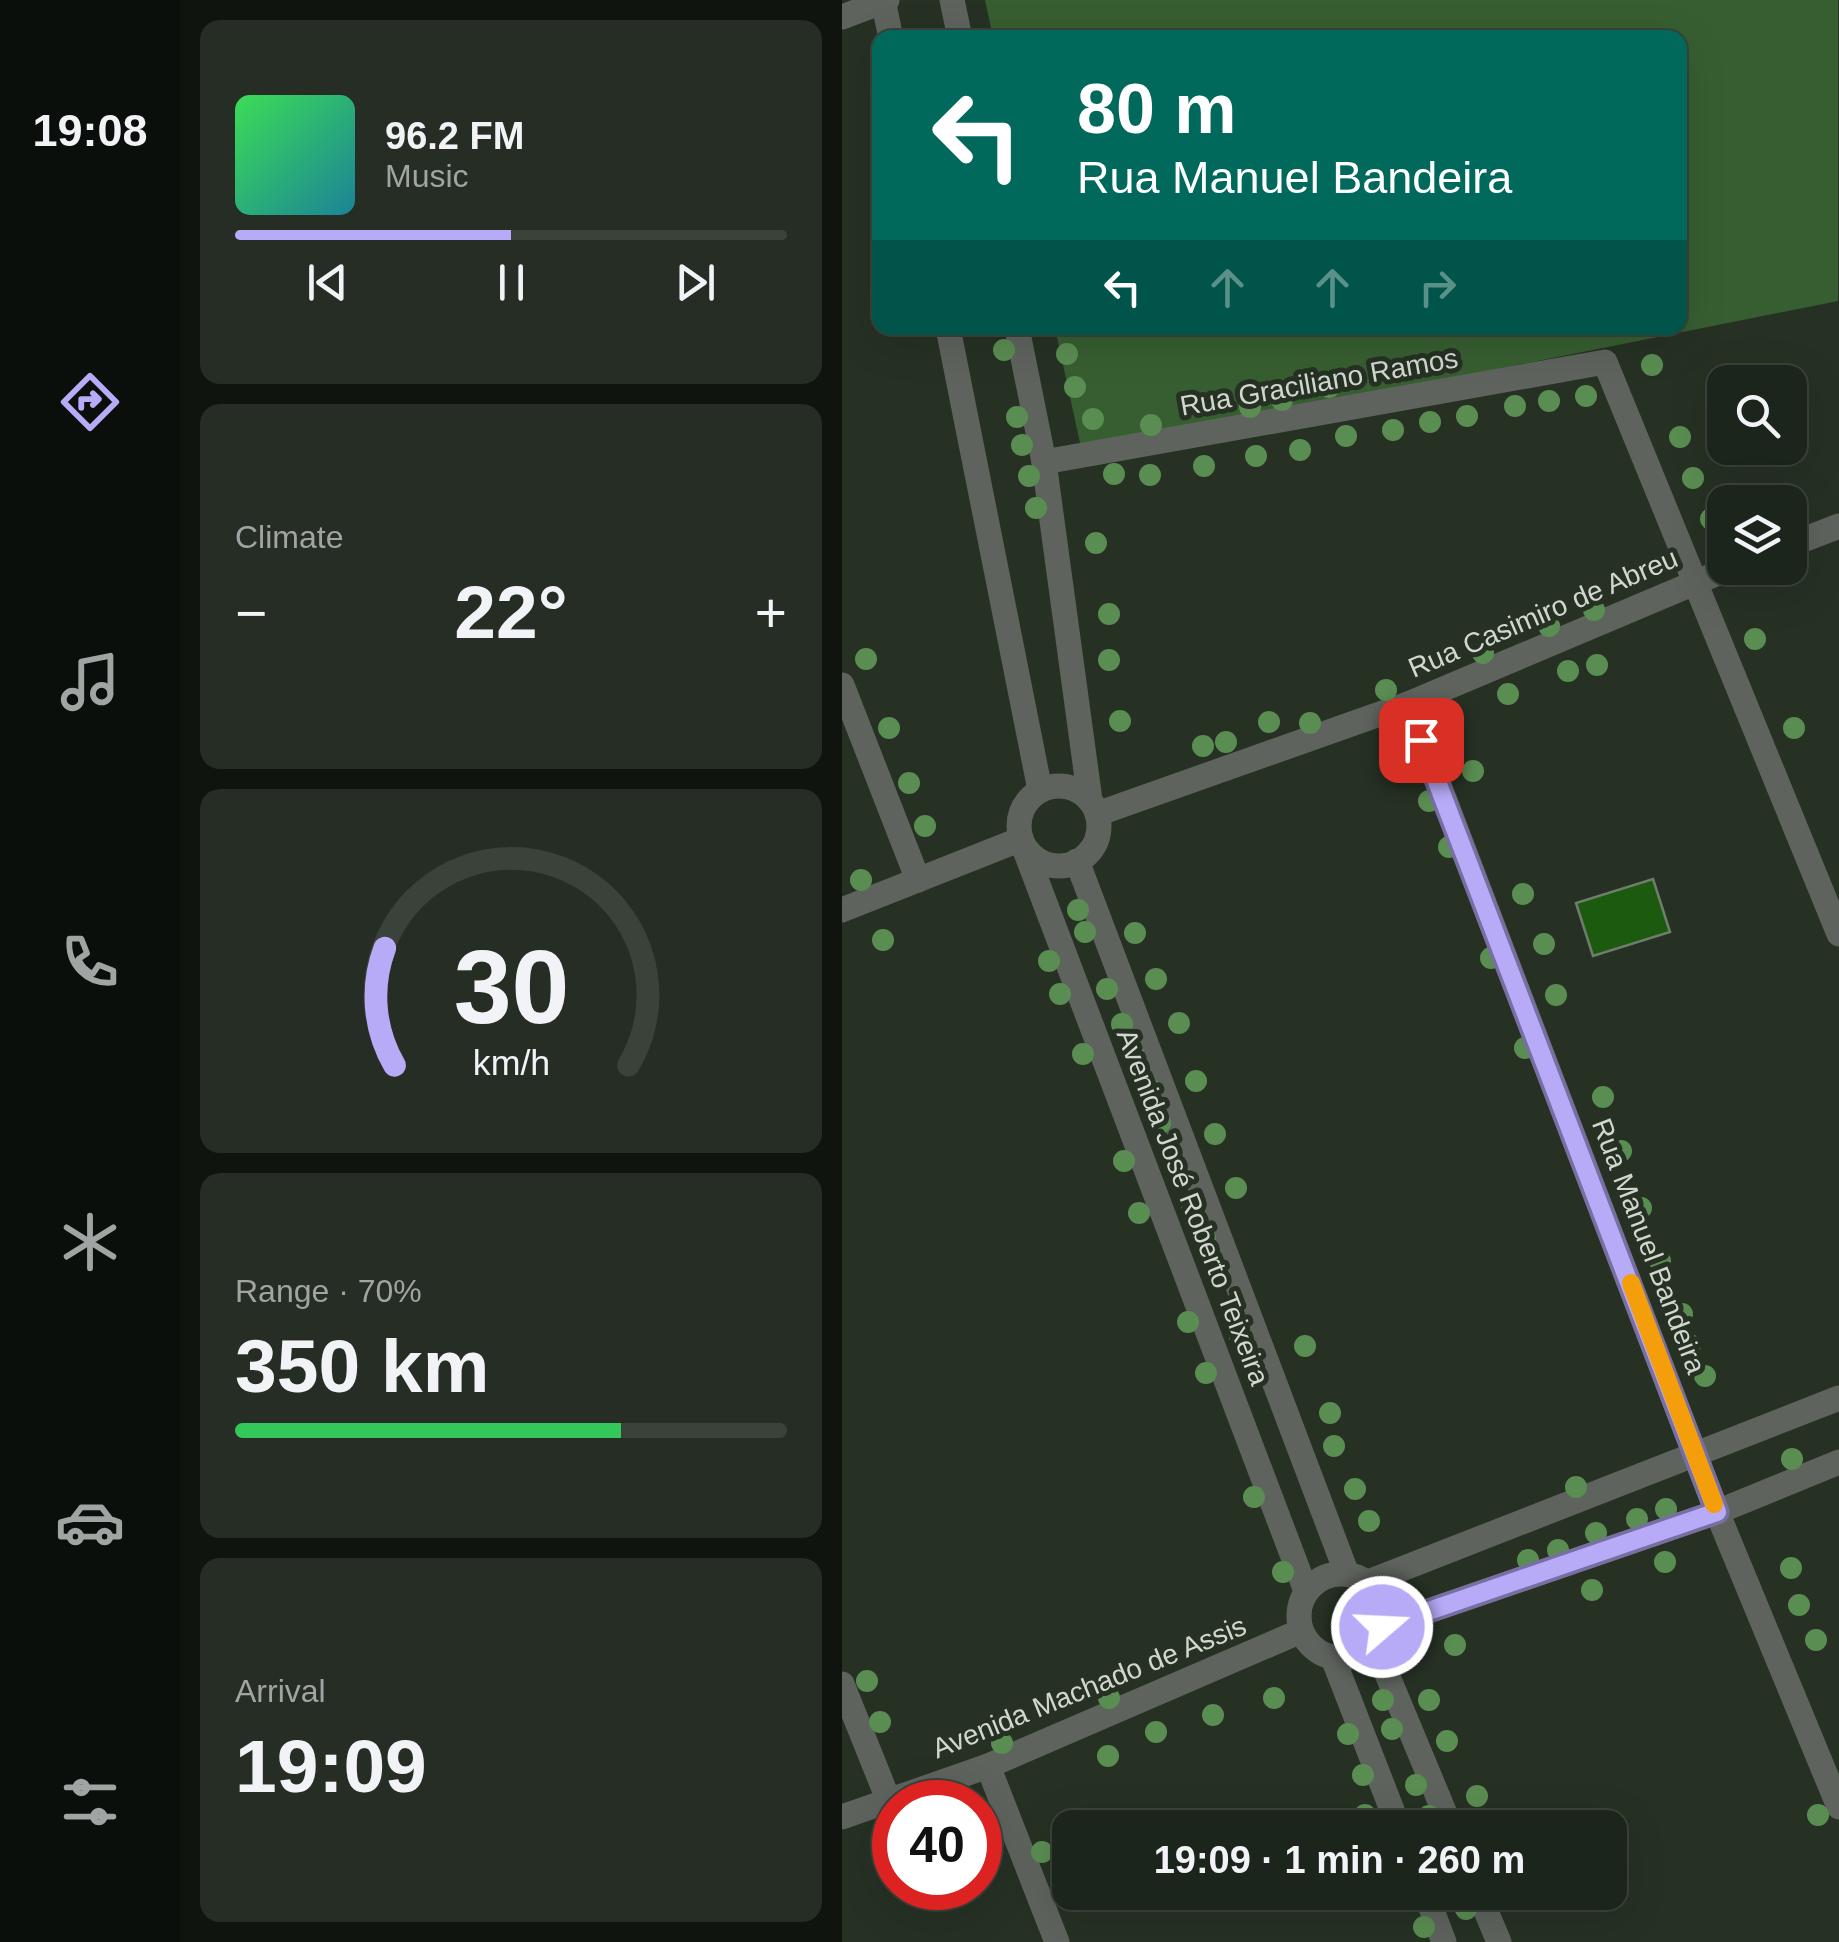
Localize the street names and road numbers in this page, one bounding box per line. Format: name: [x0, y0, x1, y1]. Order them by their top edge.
street label: Rua Graciliano Ramos: [1178, 342, 1460, 422]
street label: Rua Casimiro de Abreu: [1404, 542, 1682, 684]
street label: Avenida José Roberto Teixeira: [1111, 1025, 1275, 1390]
street label: Rua Manuel Bandeira: [1586, 1114, 1712, 1378]
street label: Avenida Machado de Assis: [928, 1610, 1250, 1764]

